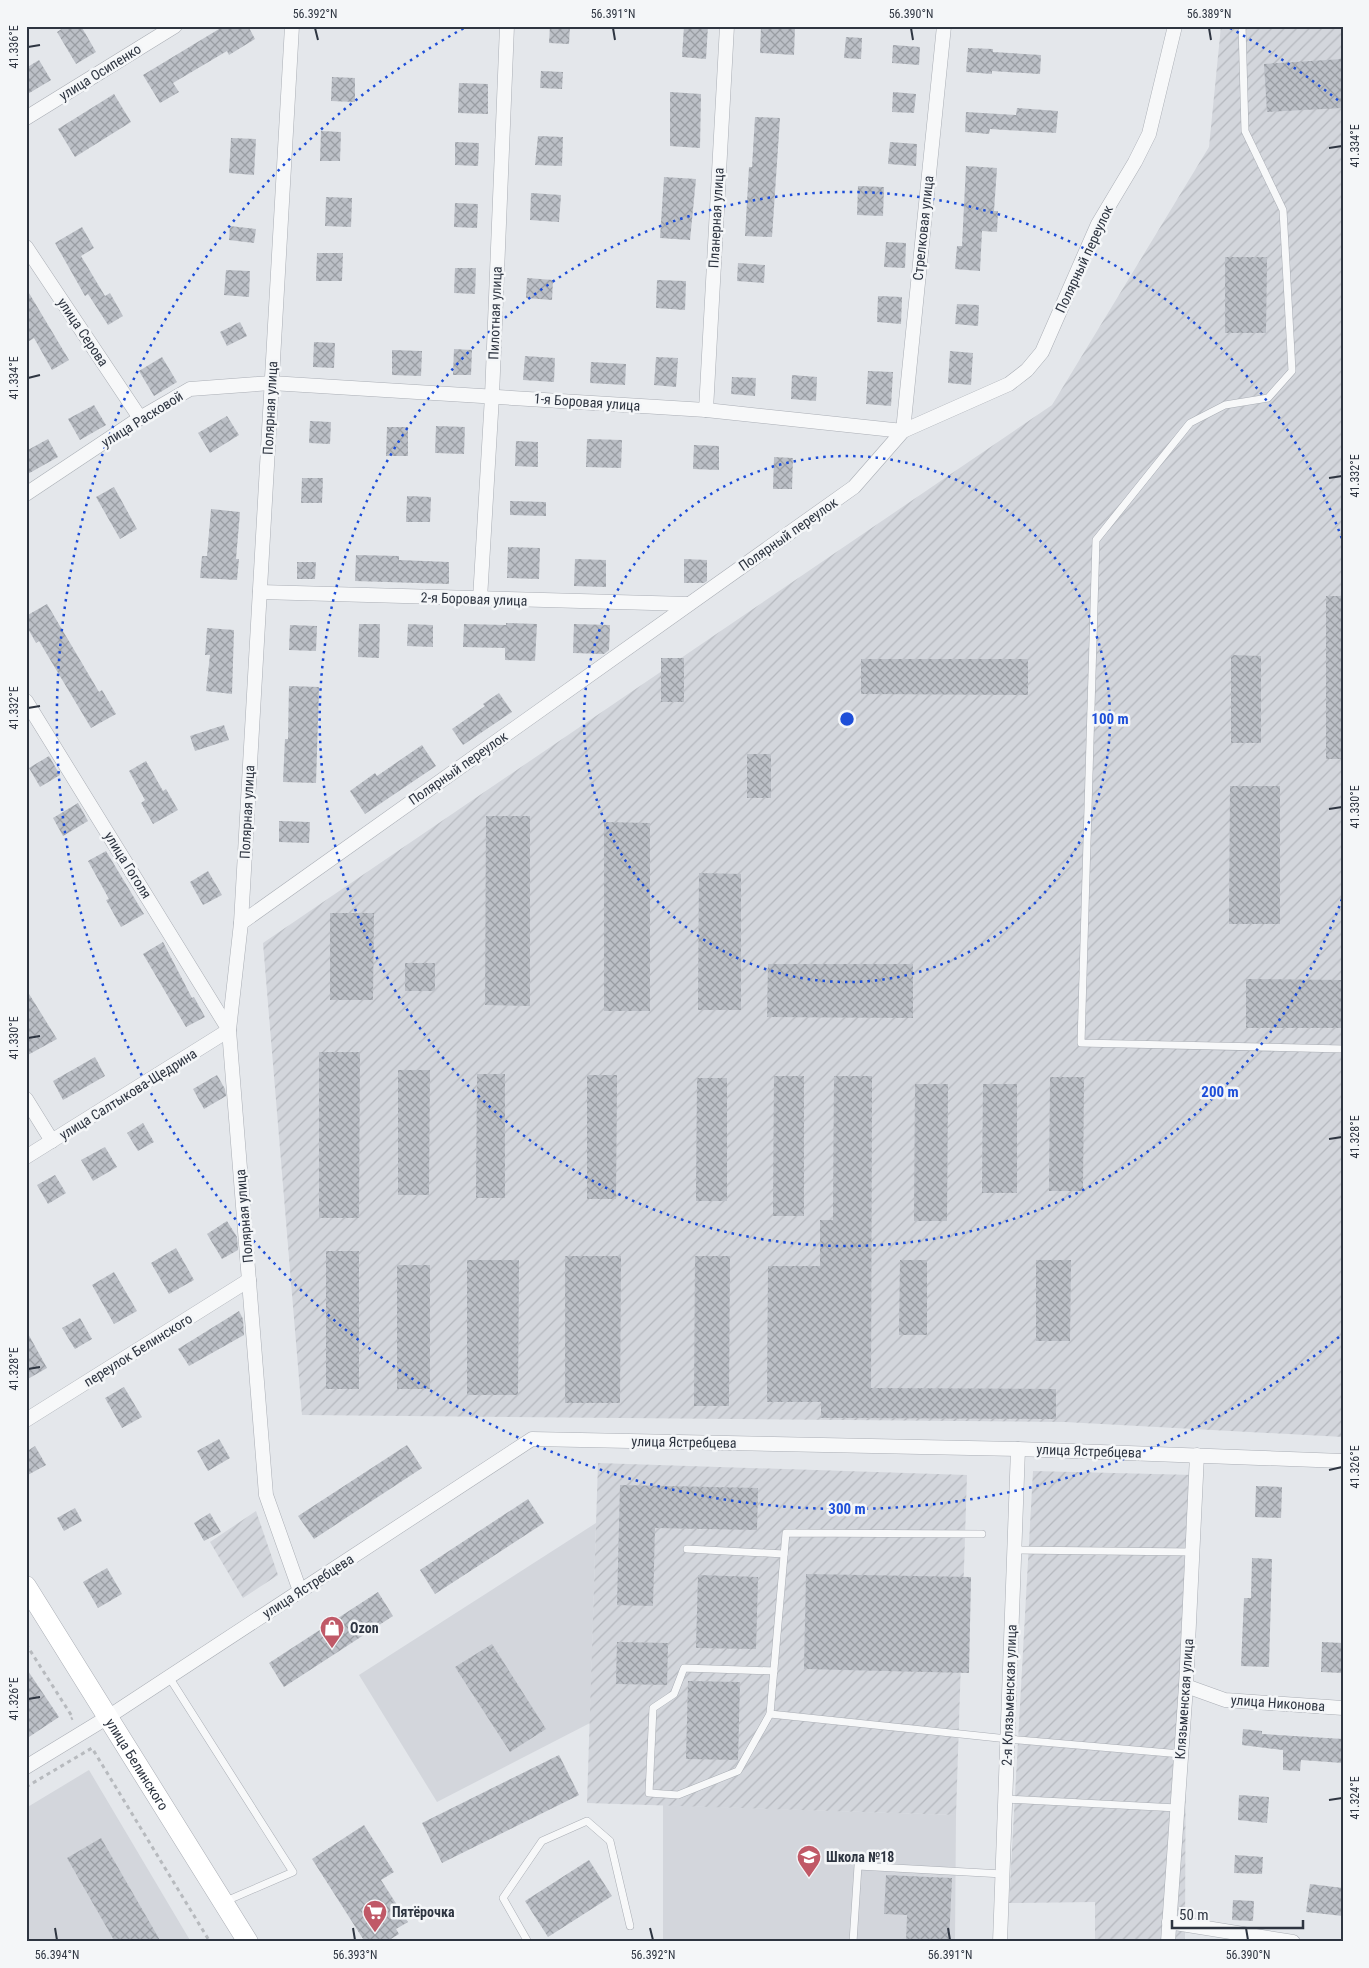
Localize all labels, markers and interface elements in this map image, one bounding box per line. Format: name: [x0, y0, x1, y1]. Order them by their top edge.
text: 56.392°N: [293, 7, 337, 21]
text: 56.391°N: [591, 7, 635, 21]
text: 56.390°N: [889, 7, 933, 21]
text: 56.389°N: [1187, 7, 1231, 21]
text: 41.336°E: [7, 25, 21, 69]
street label: улица Осипенко: [56, 40, 144, 104]
text: 41.334°E: [1348, 124, 1362, 168]
street label: Планерная улица: [705, 167, 727, 269]
street label: Стрелковая улица: [910, 175, 936, 281]
street label: Полярный переулок: [1052, 202, 1116, 315]
street label: Пилотная улица: [485, 266, 505, 360]
street label: улица Серова: [54, 295, 112, 369]
text: 41.334°E: [7, 356, 21, 400]
street label: Полярная улица: [260, 361, 280, 455]
street label: улица Расковой: [98, 388, 186, 450]
street label: 1-я Боровая улица: [533, 390, 641, 414]
text: 41.332°E: [1348, 454, 1362, 498]
street label: Полярный переулок: [736, 494, 841, 574]
street label: 2-я Боровая улица: [420, 589, 528, 609]
text: 41.332°E: [7, 686, 21, 730]
centre of rings: [838, 710, 856, 728]
text: 100 m: [1091, 710, 1129, 728]
street label: Полярный переулок: [406, 728, 511, 808]
street label: Полярная улица: [237, 765, 257, 859]
text: 41.330°E: [1348, 785, 1362, 829]
street label: улица Гоголя: [101, 829, 155, 901]
text: 41.330°E: [7, 1016, 21, 1060]
street label: улица Салтыкова-Щедрина: [56, 1045, 200, 1143]
text: 200 m: [1201, 1083, 1239, 1101]
text: 41.328°E: [1348, 1115, 1362, 1159]
street label: Полярная улица: [232, 1168, 256, 1264]
street label: переулок Белинского: [81, 1310, 195, 1390]
text: 41.328°E: [7, 1347, 21, 1391]
street label: улица Ястребцева: [631, 1433, 737, 1451]
street label: улица Ястребцева: [1036, 1441, 1142, 1461]
text: 41.326°E: [1348, 1445, 1362, 1489]
text: 300 m: [828, 1500, 866, 1518]
street label: улица Ястребцева: [260, 1551, 356, 1621]
shop icon: Ozon: [319, 1615, 345, 1649]
place label: Ozon: [350, 1620, 379, 1636]
street label: 2-я Клязьменская улица: [999, 1624, 1019, 1766]
street label: Клязьменская улица: [1172, 1638, 1196, 1760]
text: 41.326°E: [7, 1677, 21, 1721]
street label: улица Никонова: [1230, 1692, 1326, 1714]
street label: улица Белинского: [103, 1715, 172, 1813]
text: 41.324°E: [1348, 1776, 1362, 1820]
school or university icon: Школа №18: [796, 1844, 822, 1878]
place label: Школа №18: [826, 1849, 894, 1865]
scale bar: [1172, 1898, 1303, 1930]
supermarket icon: Пятёрочка: [362, 1899, 388, 1933]
place label: Пятёрочка: [392, 1904, 455, 1920]
text: 50 m: [1179, 1906, 1209, 1924]
text: 56.394°N: [35, 1948, 79, 1962]
text: 56.393°N: [333, 1948, 377, 1962]
text: 56.392°N: [631, 1948, 675, 1962]
text: 56.391°N: [928, 1948, 972, 1962]
text: 56.390°N: [1226, 1948, 1270, 1962]

